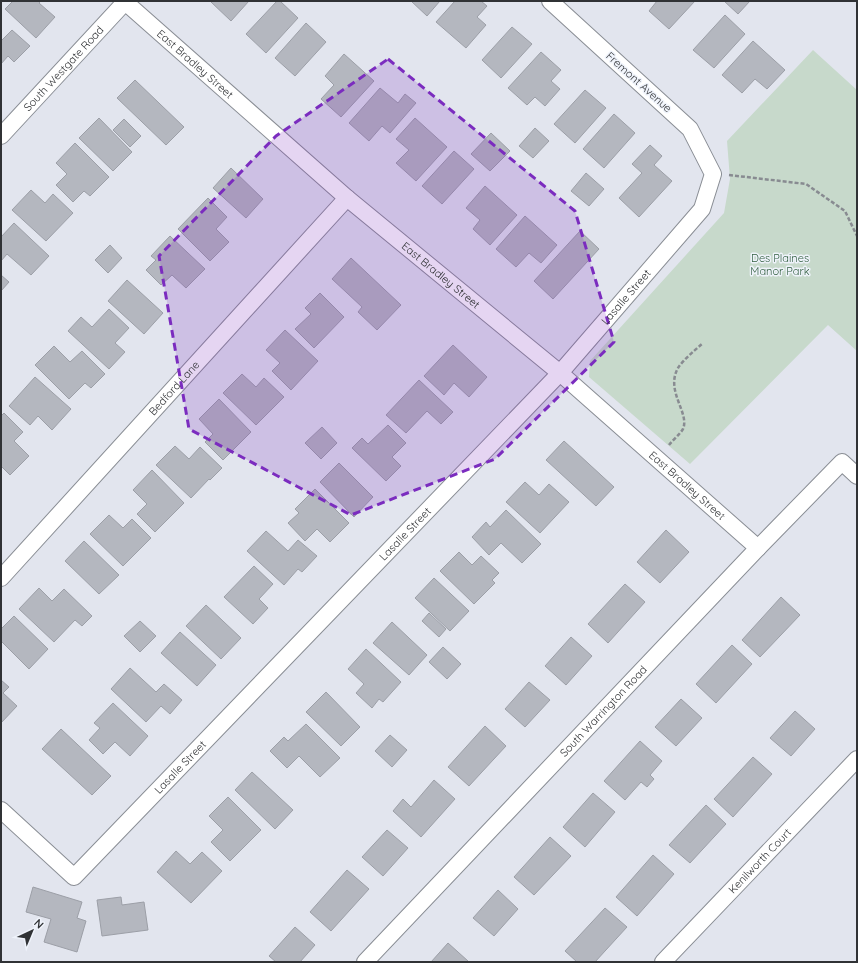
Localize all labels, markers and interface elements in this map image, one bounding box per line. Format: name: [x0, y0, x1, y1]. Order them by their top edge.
street label: South Westgate Road: [21, 23, 106, 114]
street label: East Bradley Street: [154, 26, 237, 102]
street label: Fremont Avenue: [603, 49, 675, 115]
street label: East Bradley Street: [399, 239, 483, 312]
park label: Des Plaines Manor Park: [750, 251, 810, 278]
street label: Lasalle Street: [598, 266, 654, 327]
street label: Bedford Lane: [146, 358, 202, 418]
street label: East Bradley Street: [646, 448, 729, 523]
street label: Lasalle Street: [376, 504, 434, 563]
street label: South Warrington Road: [557, 663, 650, 760]
street label: Lasalle Street: [151, 737, 209, 797]
street label: Kenilworth Court: [725, 825, 794, 896]
north arrow: [12, 911, 52, 951]
text: N: [31, 916, 47, 932]

